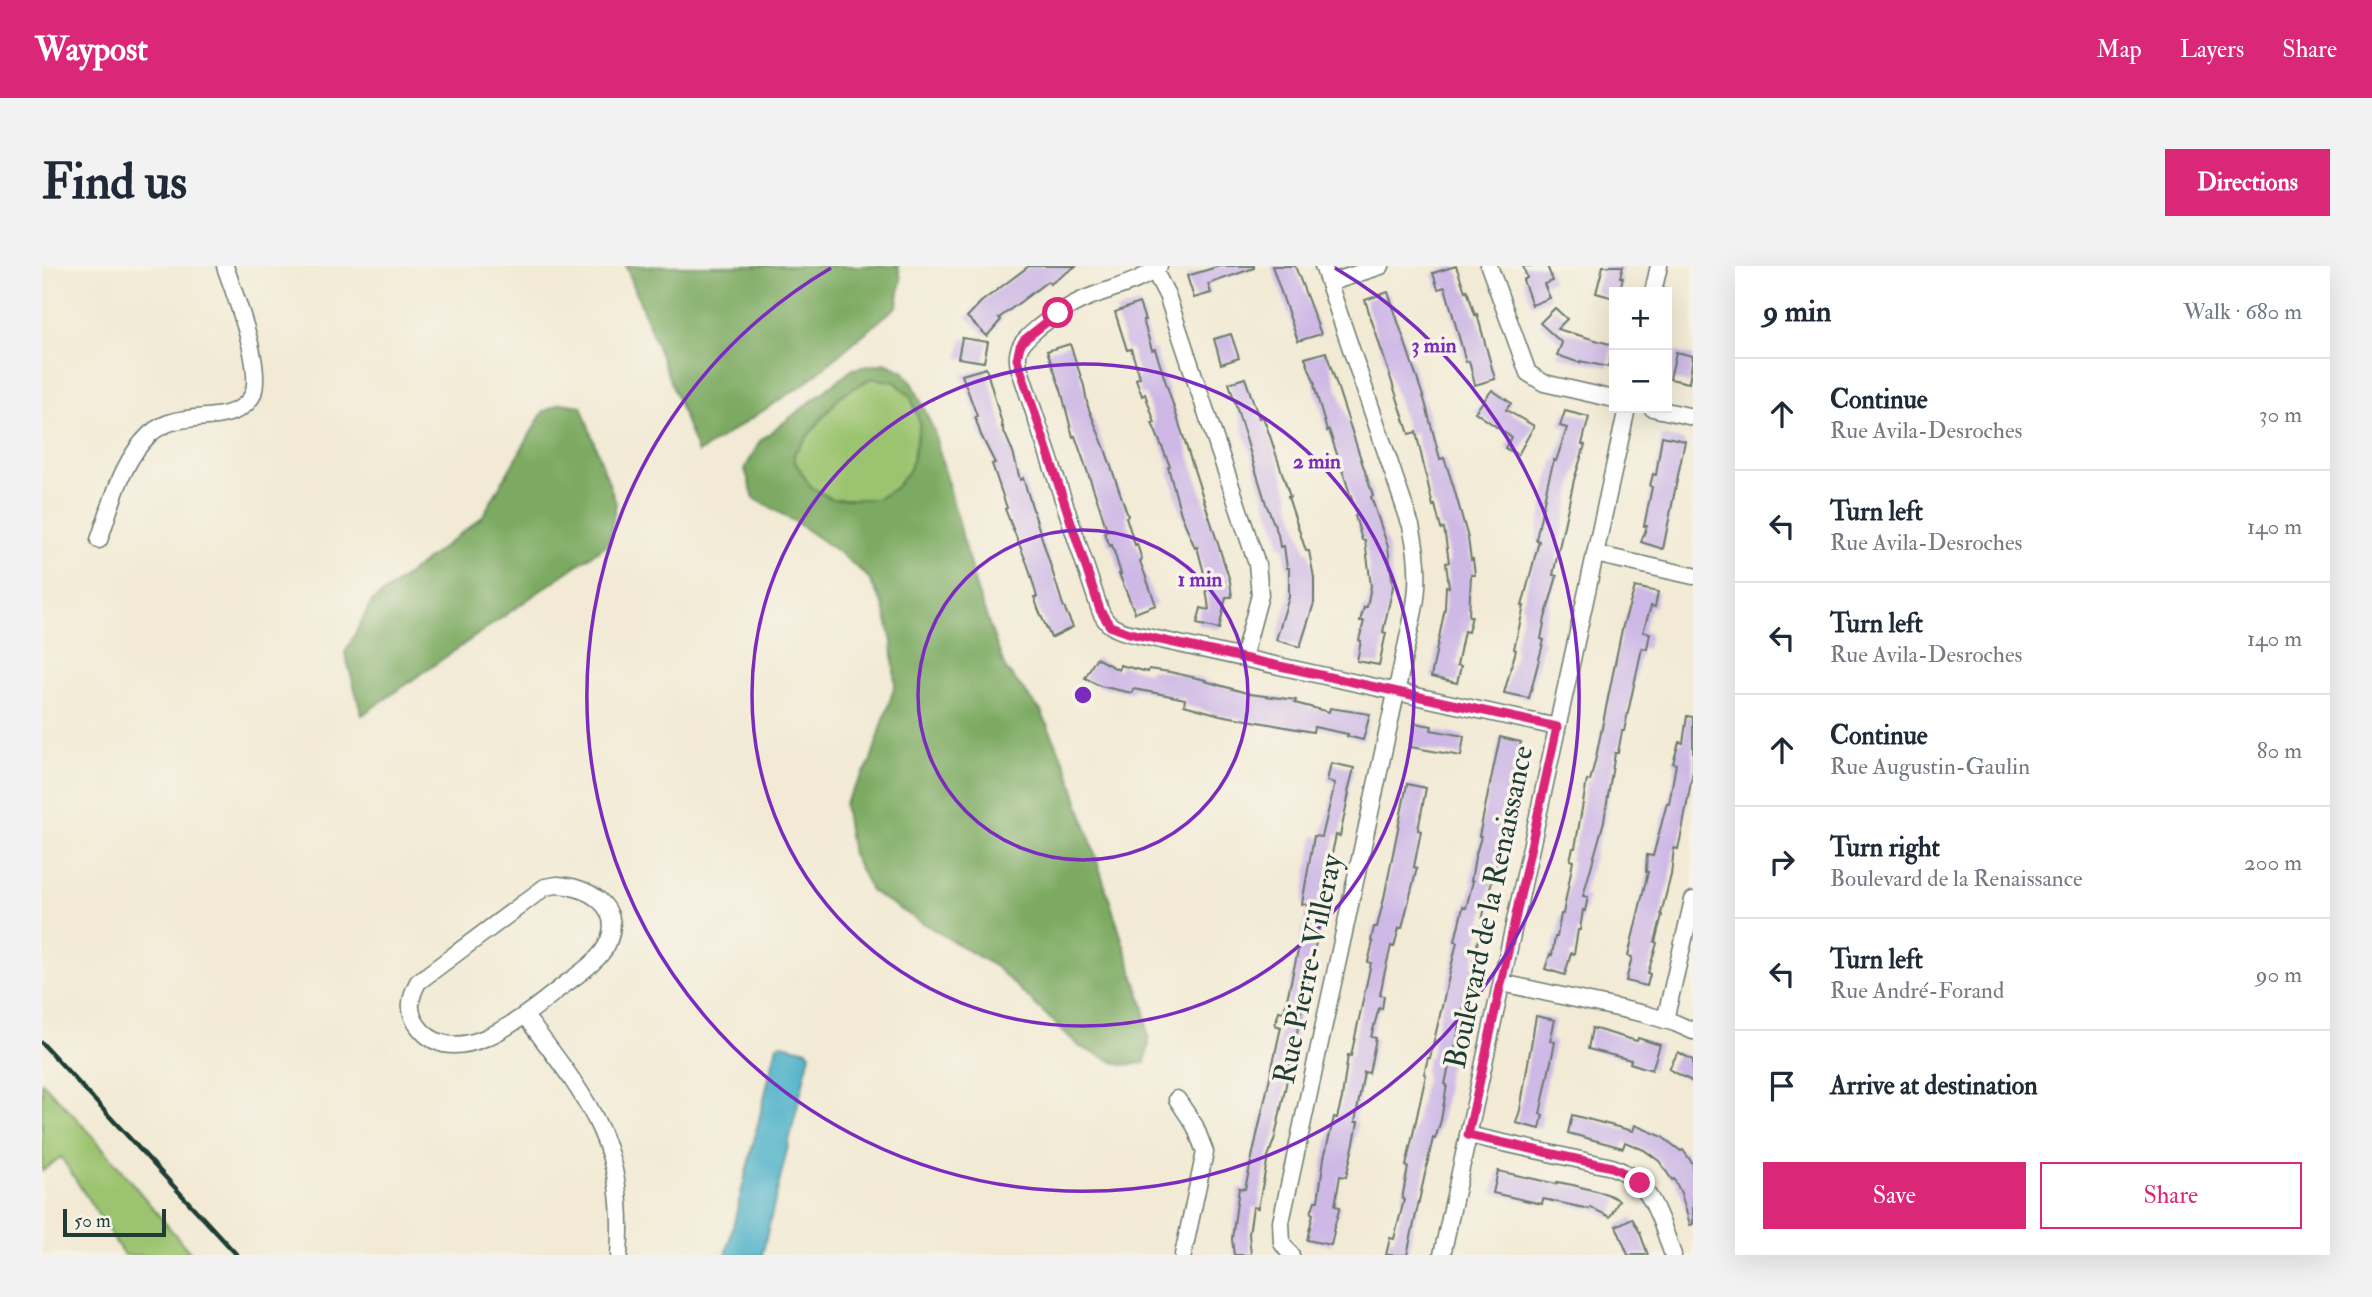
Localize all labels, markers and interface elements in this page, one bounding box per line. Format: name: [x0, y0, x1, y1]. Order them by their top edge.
text: Waypost: [35, 29, 148, 70]
text: Map: [2097, 34, 2142, 65]
text: Layers: [2180, 34, 2244, 65]
text: Share: [2282, 34, 2337, 65]
button: Directions: [2165, 149, 2330, 216]
text: Find us: [42, 152, 187, 213]
map controls: [1609, 287, 1672, 413]
button: +: [1609, 287, 1672, 350]
text: 9 min: [1763, 293, 1831, 330]
route start: [1042, 297, 1073, 328]
text: Walk · 680 m: [2183, 297, 2302, 326]
text: 3 min: [1411, 332, 1457, 359]
button: −: [1609, 350, 1672, 413]
text: Continue: [1830, 384, 1928, 416]
icon: ahead: [1763, 395, 1801, 433]
text: 30 m: [2259, 400, 2302, 429]
text: Rue Avila-Desroches: [1830, 416, 2022, 445]
text: 2 min: [1293, 448, 1341, 475]
text: Turn left: [1830, 496, 1923, 528]
icon: left: [1763, 507, 1801, 545]
text: 140 m: [2247, 512, 2302, 541]
text: Rue Avila-Desroches: [1830, 528, 2022, 557]
text: 1 min: [1178, 566, 1222, 593]
text: Turn left: [1830, 608, 1923, 640]
icon: left: [1763, 619, 1801, 657]
text: 140 m: [2247, 624, 2302, 653]
text: Rue Avila-Desroches: [1830, 640, 2022, 669]
centre of rings: [1071, 683, 1095, 707]
text: Continue: [1830, 720, 1928, 752]
icon: ahead: [1763, 731, 1801, 769]
text: 80 m: [2257, 736, 2302, 765]
street label: Boulevard de la Renaissance: [1437, 742, 1541, 1072]
text: Rue Augustin-Gaulin: [1830, 752, 2030, 781]
text: Turn right: [1830, 832, 1940, 864]
icon: right: [1763, 843, 1801, 881]
text: 200 m: [2244, 848, 2302, 877]
street label: Rue Pierre-Villeray: [1266, 850, 1351, 1087]
text: Boulevard de la Renaissance: [1830, 864, 2083, 893]
text: Turn left: [1830, 944, 1923, 976]
icon: left: [1763, 955, 1801, 993]
text: 90 m: [2256, 960, 2302, 989]
text: Rue André-Forand: [1830, 976, 2004, 1005]
icon: arrive: [1763, 1067, 1801, 1105]
text: Arrive at destination: [1830, 1070, 2038, 1102]
button: Save: [1763, 1162, 2026, 1229]
button: Share: [2040, 1162, 2302, 1229]
route end: [1624, 1167, 1655, 1198]
scale bar: [63, 1206, 166, 1238]
text: 50 m: [74, 1209, 111, 1233]

